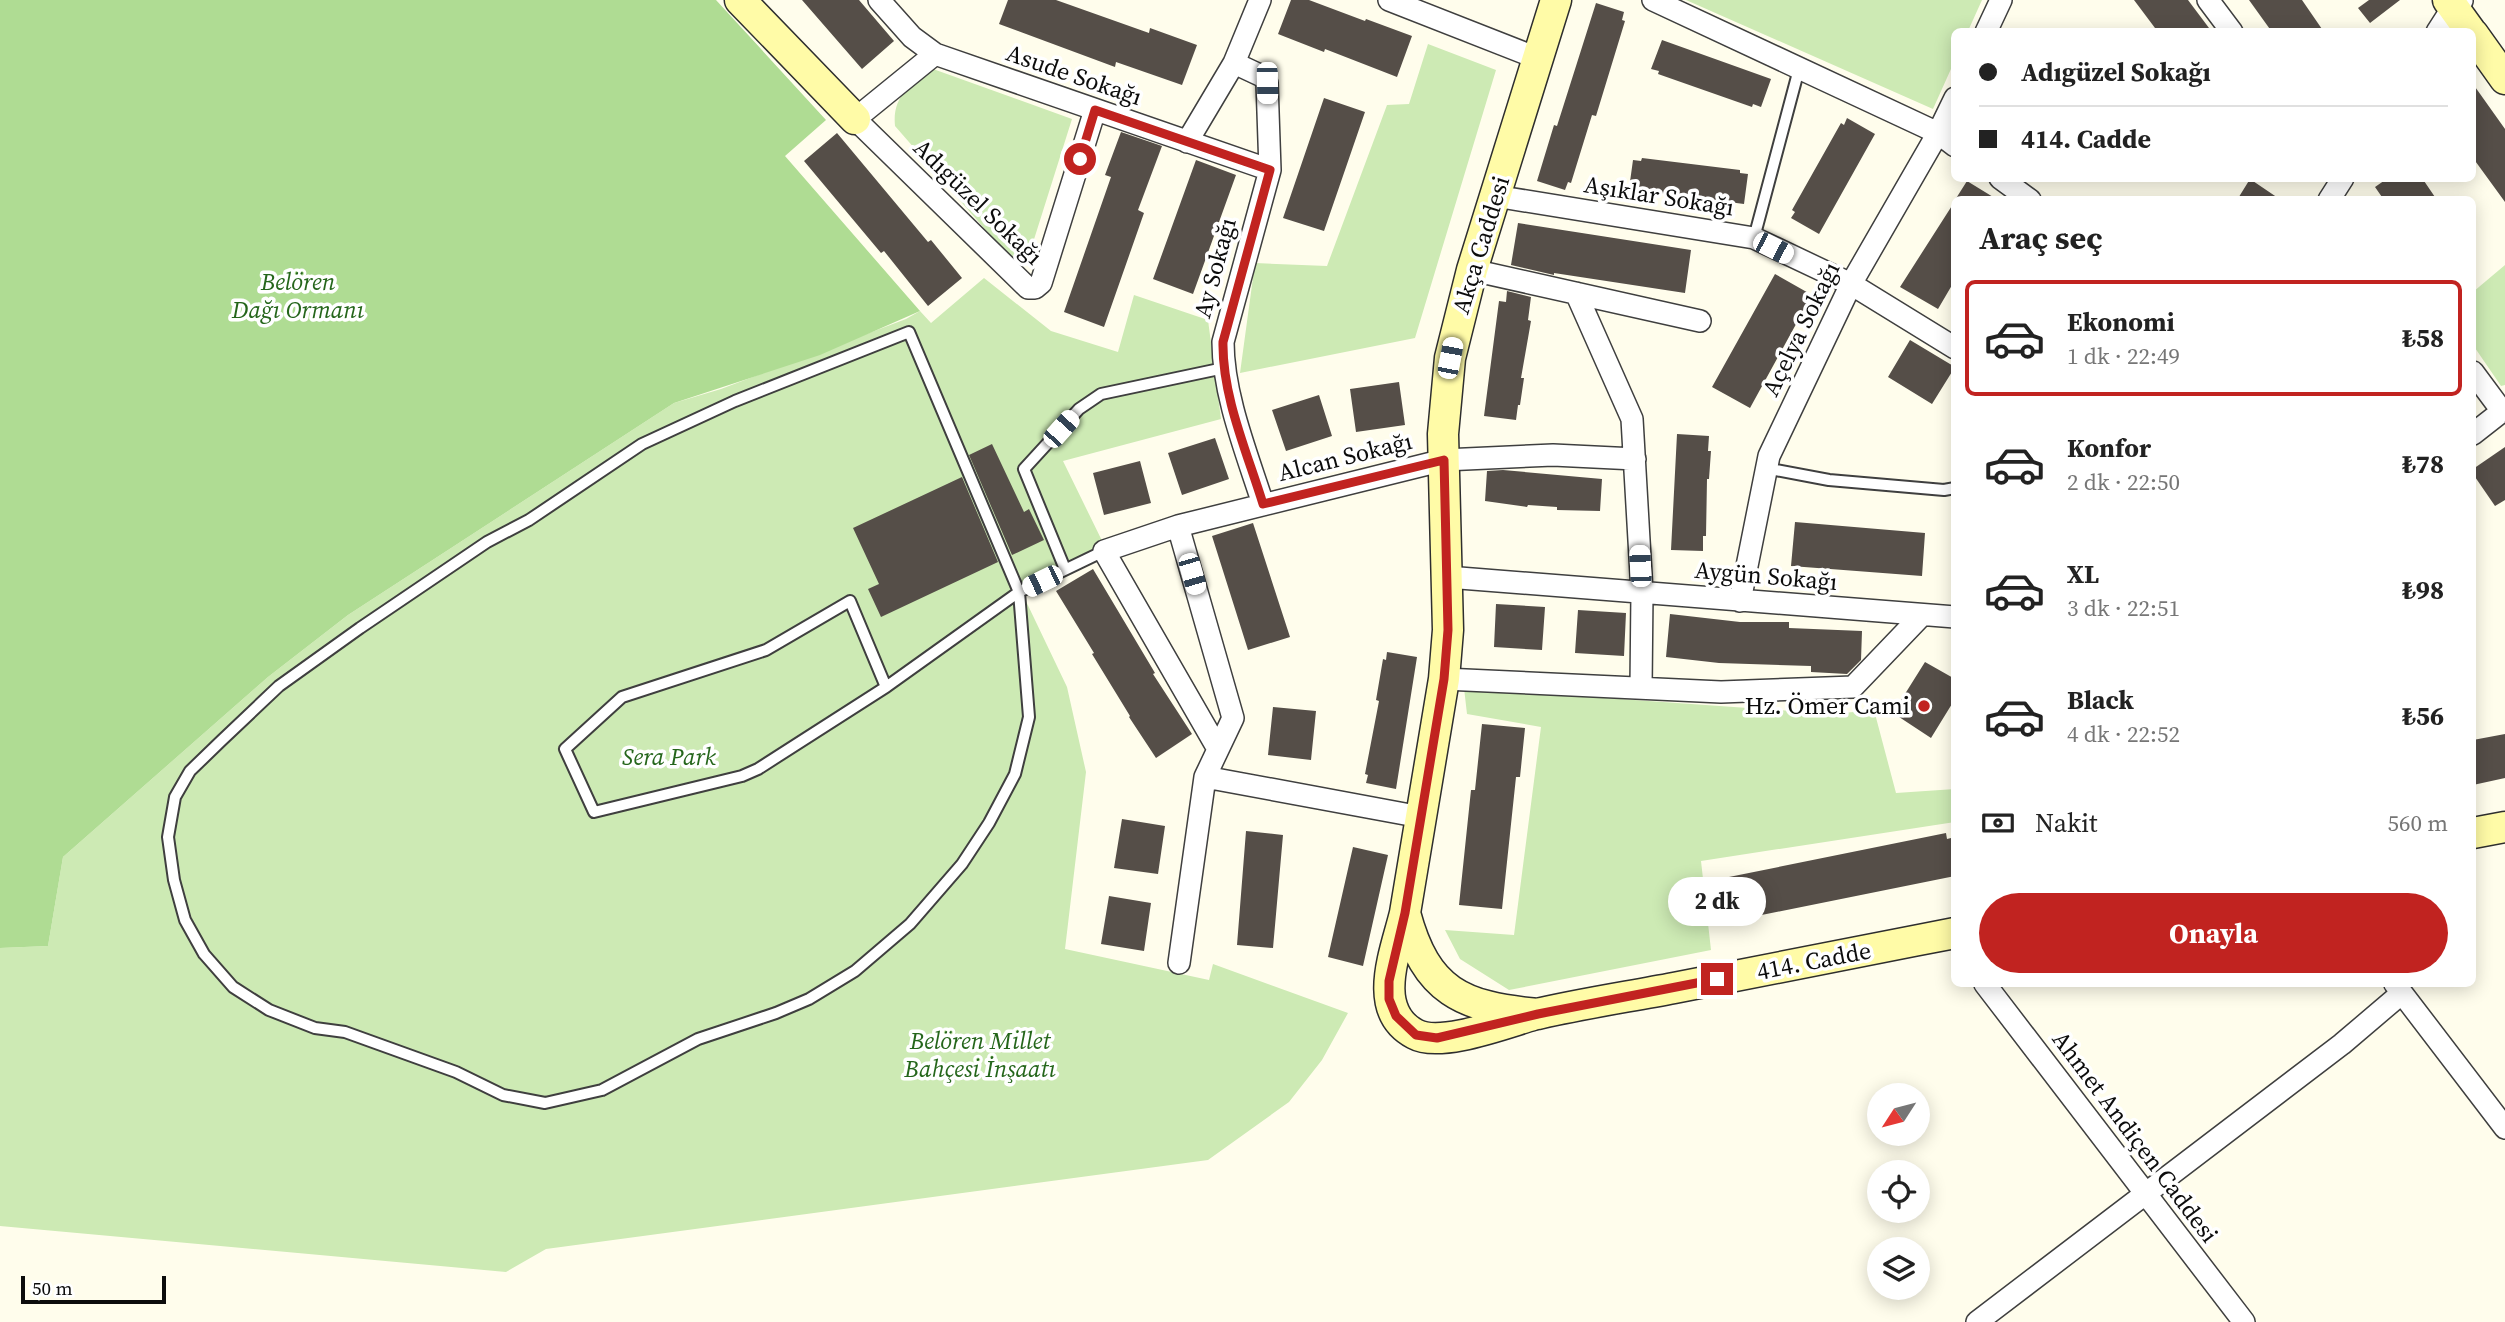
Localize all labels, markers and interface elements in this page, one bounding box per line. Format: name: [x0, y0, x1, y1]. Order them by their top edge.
street label: Asude Sokağı: [1002, 36, 1146, 113]
text: Adıgüzel Sokağı: [2021, 54, 2211, 90]
car: [1257, 62, 1278, 104]
text: 414. Cadde: [2021, 121, 2151, 157]
street label: Adıgüzel Sokağı: [906, 131, 1050, 272]
route start: [1064, 143, 1096, 175]
street label: Aşıklar Sokağı: [1582, 167, 1736, 224]
street label: Akça Caddesi: [1444, 172, 1517, 318]
street label: Ay Sokağı: [1185, 214, 1244, 322]
text: Araç seç: [1979, 216, 2103, 260]
car: [1750, 229, 1797, 267]
street label: Açelya Sokağı: [1754, 256, 1847, 401]
park label: Belören Dağı Ormanı: [231, 265, 365, 326]
text: Ekonomi: [2067, 304, 2175, 340]
icon: car: [1983, 307, 2046, 370]
text: ₺58: [2402, 320, 2444, 356]
car: [1436, 335, 1465, 381]
text: 1 dk · 22:49: [2067, 340, 2180, 372]
car: [1040, 406, 1083, 452]
street label: Alcan Sokağı: [1274, 424, 1415, 489]
text: Konfor: [2067, 430, 2151, 466]
icon: car: [1983, 433, 2046, 496]
text: ₺78: [2402, 446, 2444, 482]
text: 2 dk · 22:50: [2067, 466, 2180, 498]
car: [1629, 544, 1652, 588]
car: [1177, 551, 1208, 597]
street label: Aygün Sokağı: [1693, 553, 1839, 598]
text: XL: [2067, 556, 2099, 592]
icon: car: [1983, 559, 2046, 622]
car: [1019, 562, 1066, 600]
text: ₺98: [2402, 572, 2444, 608]
text: 3 dk · 22:51: [2067, 592, 2180, 624]
text: Black: [2067, 682, 2134, 718]
icon: car: [1983, 685, 2046, 748]
place label: Hz. Ömer Cami: [1745, 689, 1910, 722]
marker: Hz. Ömer Cami: [1916, 698, 1932, 714]
text: ₺56: [2402, 698, 2444, 734]
text: 4 dk · 22:52: [2067, 718, 2180, 750]
park label: Sera Park: [622, 740, 717, 773]
icon: cash: [1979, 804, 2017, 842]
text: Nakit: [2035, 805, 2097, 841]
text: 560 m: [2387, 807, 2448, 839]
callout: 2 dk: [1668, 878, 1766, 926]
text: 2 dk: [1695, 885, 1739, 917]
button: Onayla: [1979, 893, 2448, 973]
street label: 414. Cadde: [1754, 933, 1874, 988]
route end: [1701, 963, 1733, 995]
park label: Belören Millet Bahçesi İnşaatı: [903, 1024, 1057, 1085]
street label: Ahmet Andiçen Caddesi: [2045, 1024, 2226, 1249]
north arrow: [1867, 1083, 1930, 1146]
map controls: [1867, 1083, 1930, 1300]
button: locate: [1867, 1160, 1930, 1223]
button: layers: [1867, 1237, 1930, 1300]
scale bar: [21, 1273, 166, 1305]
text: 50 m: [32, 1275, 73, 1301]

